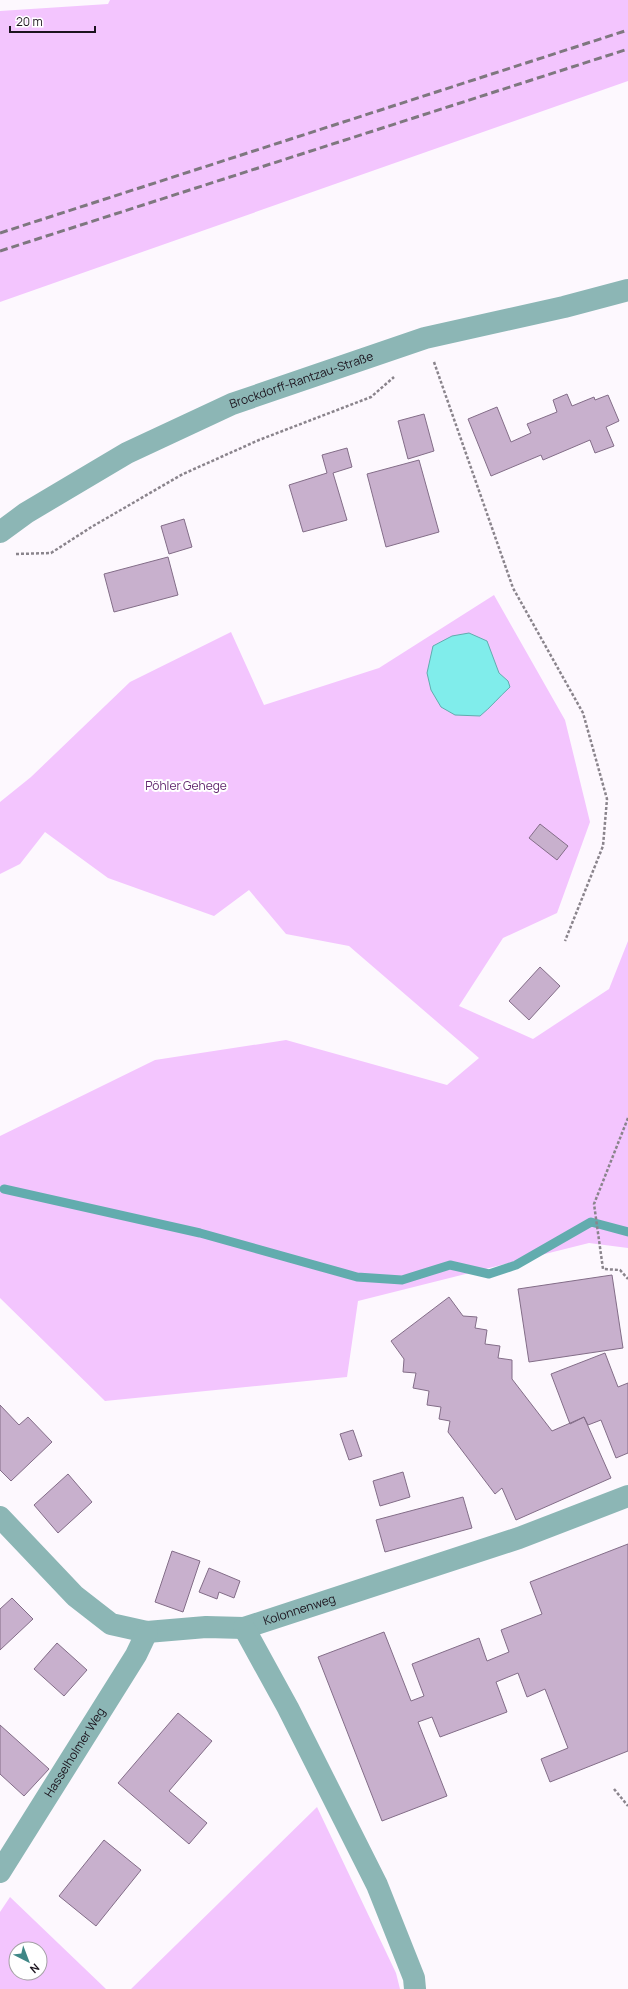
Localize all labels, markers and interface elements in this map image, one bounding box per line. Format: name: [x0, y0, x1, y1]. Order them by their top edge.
scale bar: [10, 8, 95, 34]
text: 20 m: [16, 13, 43, 30]
street label: Brockdorff-Rantzau-Straße: [227, 347, 376, 412]
park label: Pöhler Gehege: [145, 777, 227, 794]
street label: Kolonnenweg: [261, 1590, 338, 1629]
street label: Hasselholmer Weg: [40, 1704, 109, 1800]
north arrow: [8, 1941, 48, 1981]
text: N: [27, 1961, 43, 1977]

